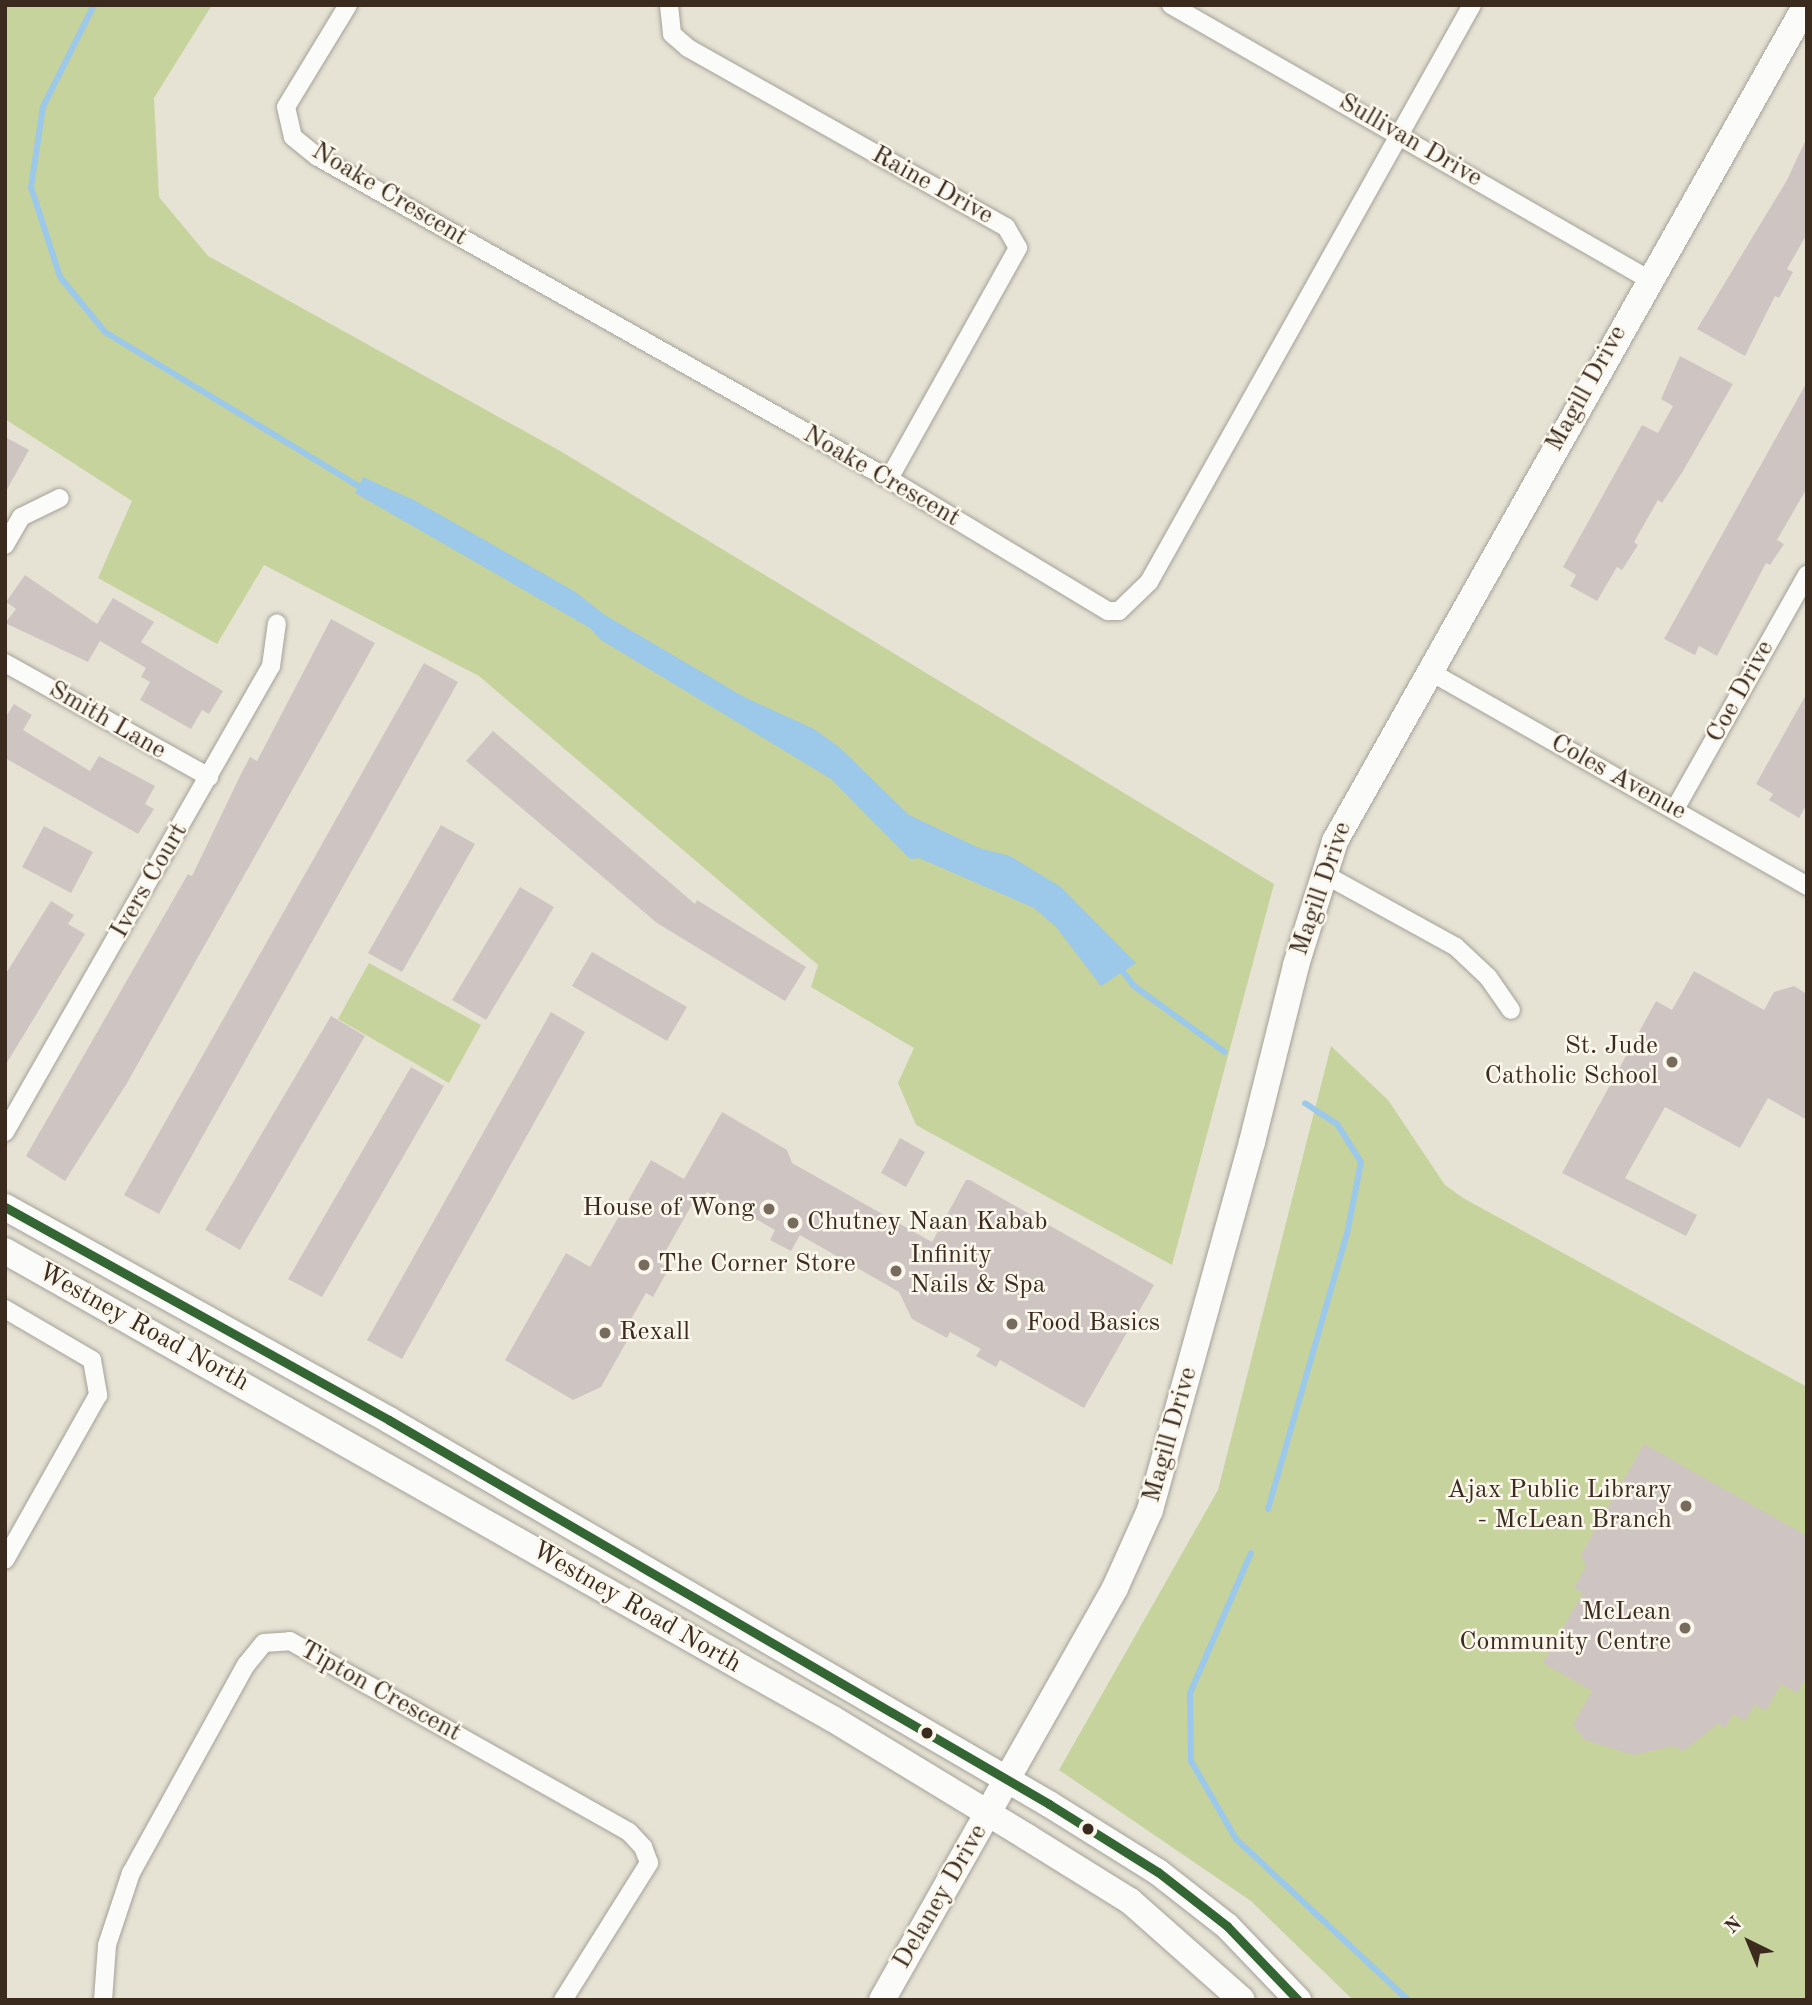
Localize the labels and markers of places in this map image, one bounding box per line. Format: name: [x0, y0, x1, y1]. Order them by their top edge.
place label: St. Jude Catholic School: [1485, 1031, 1658, 1092]
marker: St. Jude Catholic School: [1664, 1054, 1680, 1070]
place label: House of Wong: [582, 1193, 755, 1225]
marker: House of Wong: [761, 1201, 777, 1217]
place label: Chutney Naan Kabab: [807, 1207, 1048, 1239]
marker: Chutney Naan Kabab: [785, 1215, 801, 1231]
place label: Infinity Nails & Spa: [910, 1240, 1046, 1302]
place label: The Corner Store: [658, 1249, 856, 1281]
marker: The Corner Store: [636, 1257, 652, 1273]
marker: Infinity Nails & Spa: [888, 1263, 904, 1279]
place label: Food Basics: [1026, 1308, 1160, 1340]
marker: Food Basics: [1004, 1316, 1020, 1332]
place label: Rexall: [619, 1317, 690, 1349]
marker: Rexall: [597, 1325, 613, 1341]
place label: Ajax Public Library - McLean Branch: [1447, 1475, 1672, 1536]
marker: Ajax Public Library - McLean Branch: [1678, 1498, 1694, 1514]
place label: McLean Community Centre: [1459, 1597, 1671, 1658]
marker: McLean Community Centre: [1677, 1620, 1693, 1636]
unlabelled marker: [920, 1726, 934, 1740]
unlabelled marker: [1081, 1822, 1095, 1836]

